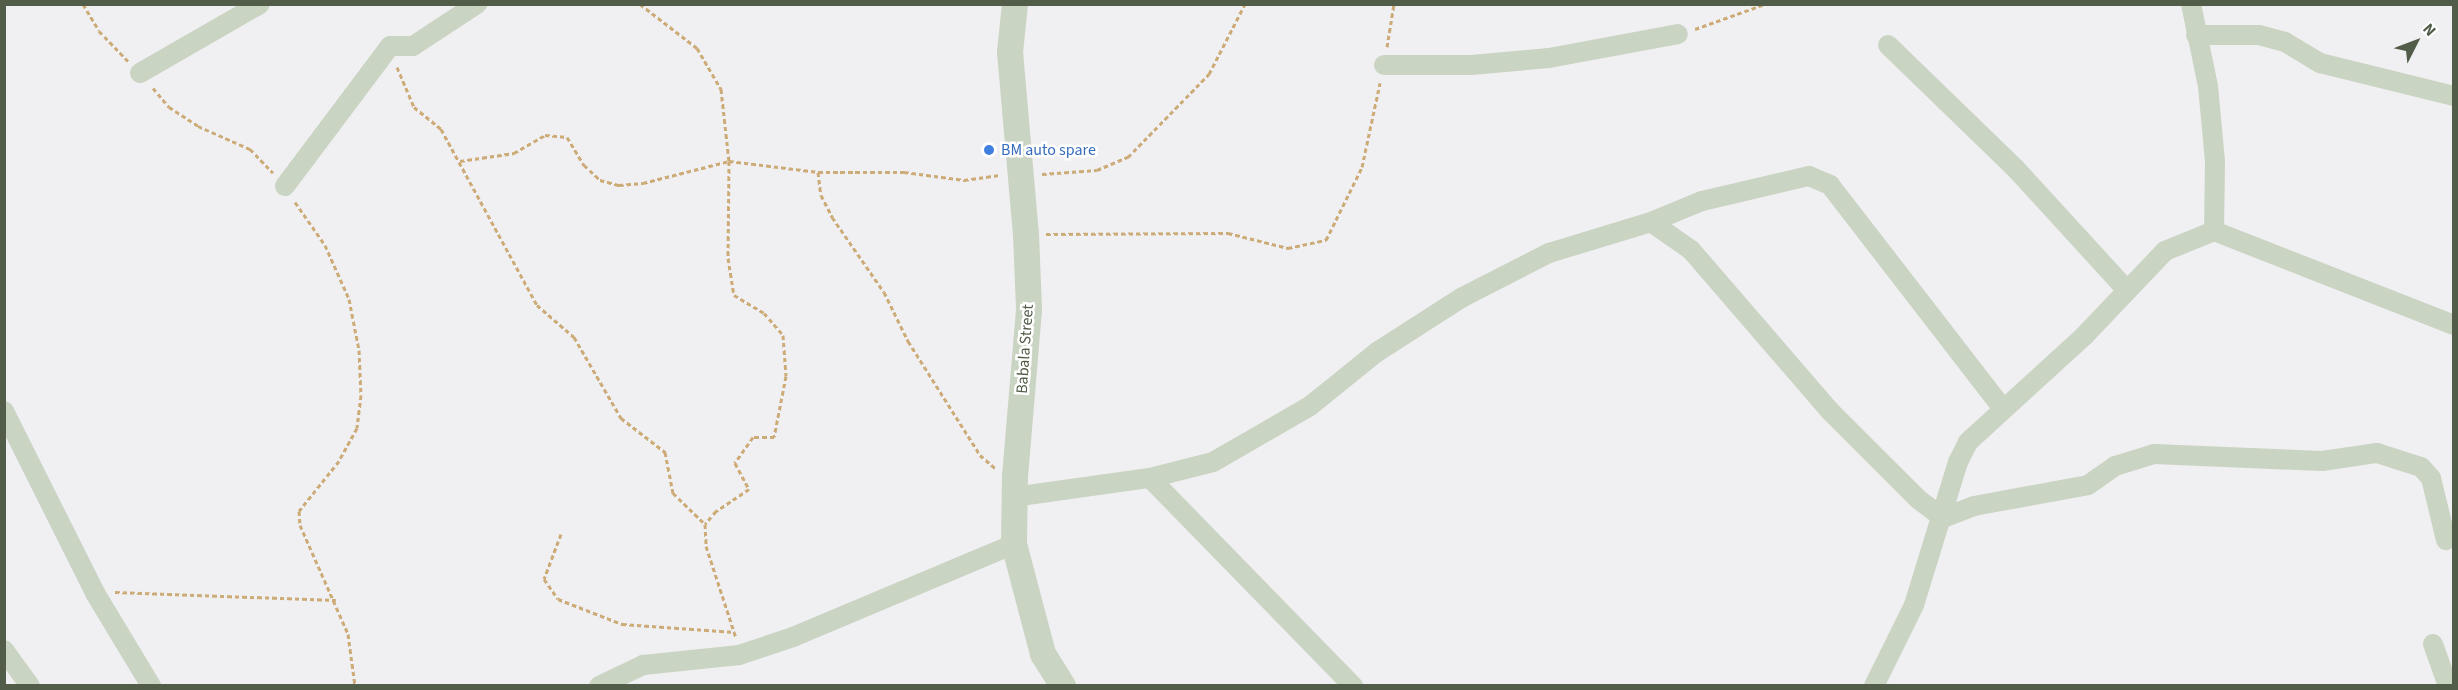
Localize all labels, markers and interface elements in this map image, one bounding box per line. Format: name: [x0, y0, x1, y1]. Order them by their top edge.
north arrow: [2386, 12, 2446, 72]
text: N: [2418, 19, 2441, 41]
place label: BM auto spare: [1001, 140, 1096, 160]
marker: BM auto spare: [982, 143, 996, 157]
street label: Babala Street: [1012, 304, 1038, 394]

